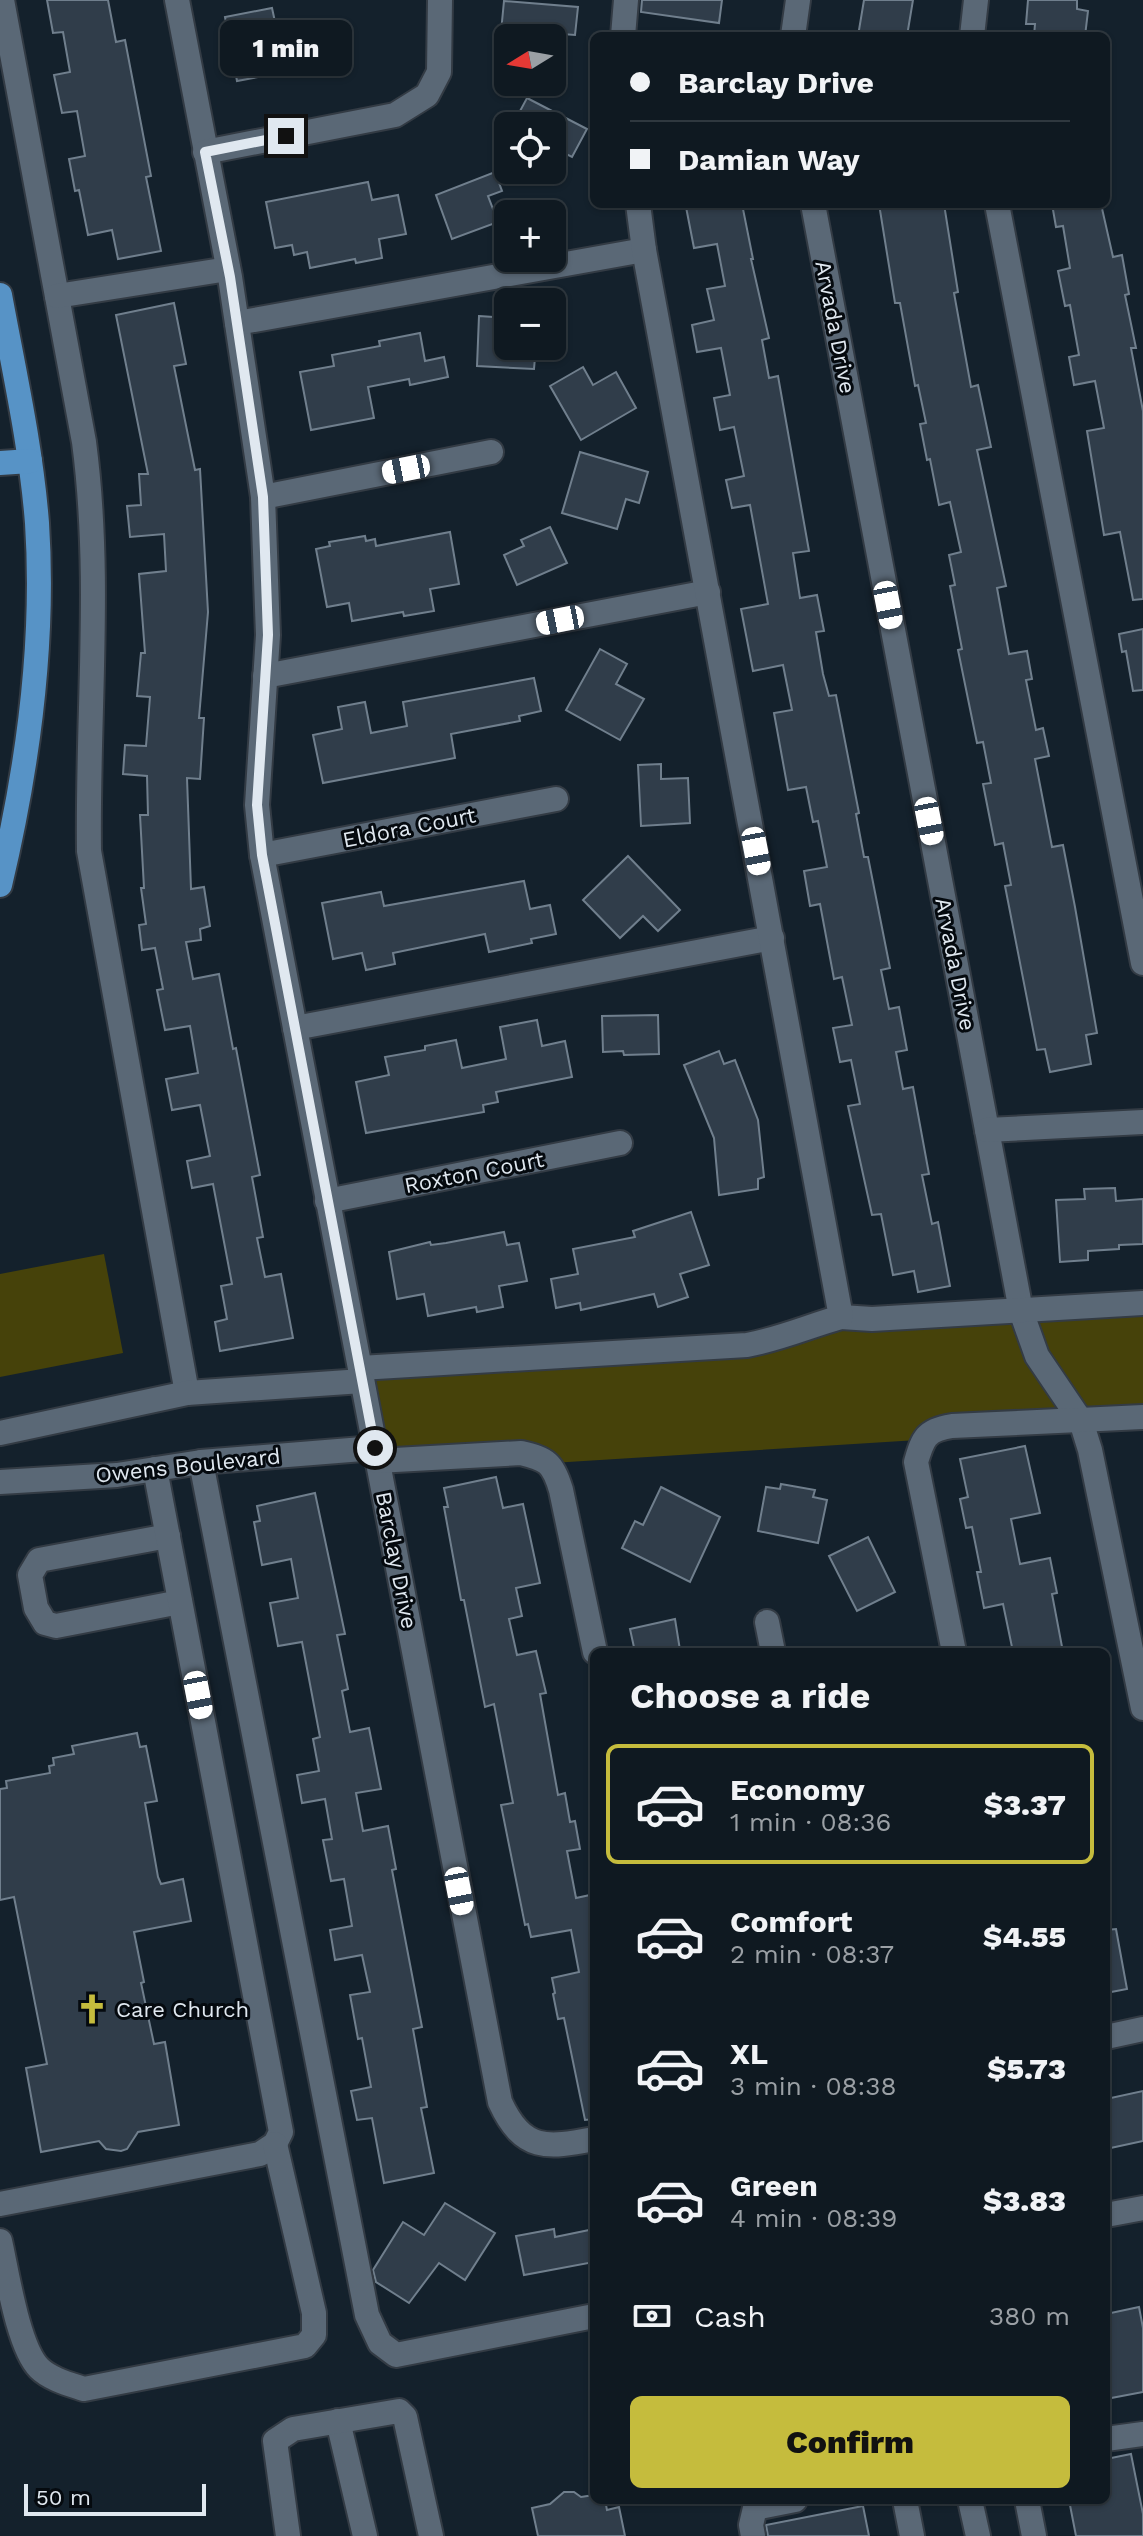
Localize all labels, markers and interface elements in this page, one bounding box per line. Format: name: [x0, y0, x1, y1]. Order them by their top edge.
callout: 1 min: [220, 20, 352, 76]
north arrow: [494, 24, 566, 96]
map controls: [494, 24, 566, 360]
text: 1 min: [253, 33, 319, 63]
text: Barclay Drive: [678, 65, 874, 100]
button: locate: [494, 112, 566, 184]
route end: [268, 118, 304, 154]
text: Damian Way: [678, 142, 860, 177]
button: +: [494, 200, 566, 272]
street label: Arvada Drive: [810, 258, 861, 396]
button: −: [494, 288, 566, 360]
car: [380, 453, 432, 485]
car: [872, 579, 904, 631]
car: [534, 604, 586, 636]
car: [913, 795, 945, 847]
street label: Eldora Court: [340, 802, 478, 853]
car: [740, 825, 772, 877]
street label: Arvada Drive: [930, 895, 981, 1033]
street label: Roxton Court: [402, 1147, 546, 1198]
route start: [357, 1430, 393, 1466]
street label: Owens Boulevard: [94, 1443, 282, 1488]
street label: Barclay Drive: [371, 1489, 422, 1631]
car: [182, 1669, 214, 1721]
text: Choose a ride: [630, 1675, 870, 1717]
icon: car: [634, 1768, 706, 1840]
text: Economy: [730, 1772, 865, 1807]
text: $3.37: [984, 1787, 1066, 1822]
text: 1 min · 08:36: [730, 1807, 891, 1837]
car: [443, 1865, 475, 1917]
icon: car: [634, 1900, 706, 1972]
text: Comfort: [730, 1904, 852, 1939]
text: $4.55: [983, 1919, 1066, 1954]
text: 2 min · 08:37: [730, 1939, 894, 1969]
church icon: Care Church: [75, 1992, 109, 2026]
place label: Care Church: [116, 1997, 249, 2022]
icon: car: [634, 2032, 706, 2104]
text: XL: [730, 2036, 768, 2071]
text: $5.73: [987, 2051, 1066, 2086]
text: 3 min · 08:38: [730, 2071, 896, 2101]
icon: car: [634, 2164, 706, 2236]
text: Green: [730, 2168, 818, 2203]
text: $3.83: [983, 2183, 1066, 2218]
text: 4 min · 08:39: [730, 2203, 897, 2233]
icon: cash: [630, 2294, 674, 2338]
text: Cash: [694, 2299, 766, 2334]
text: 380 m: [989, 2301, 1070, 2331]
button: Confirm: [630, 2396, 1070, 2488]
scale bar: [24, 2480, 206, 2516]
text: 50 m: [36, 2485, 91, 2510]

